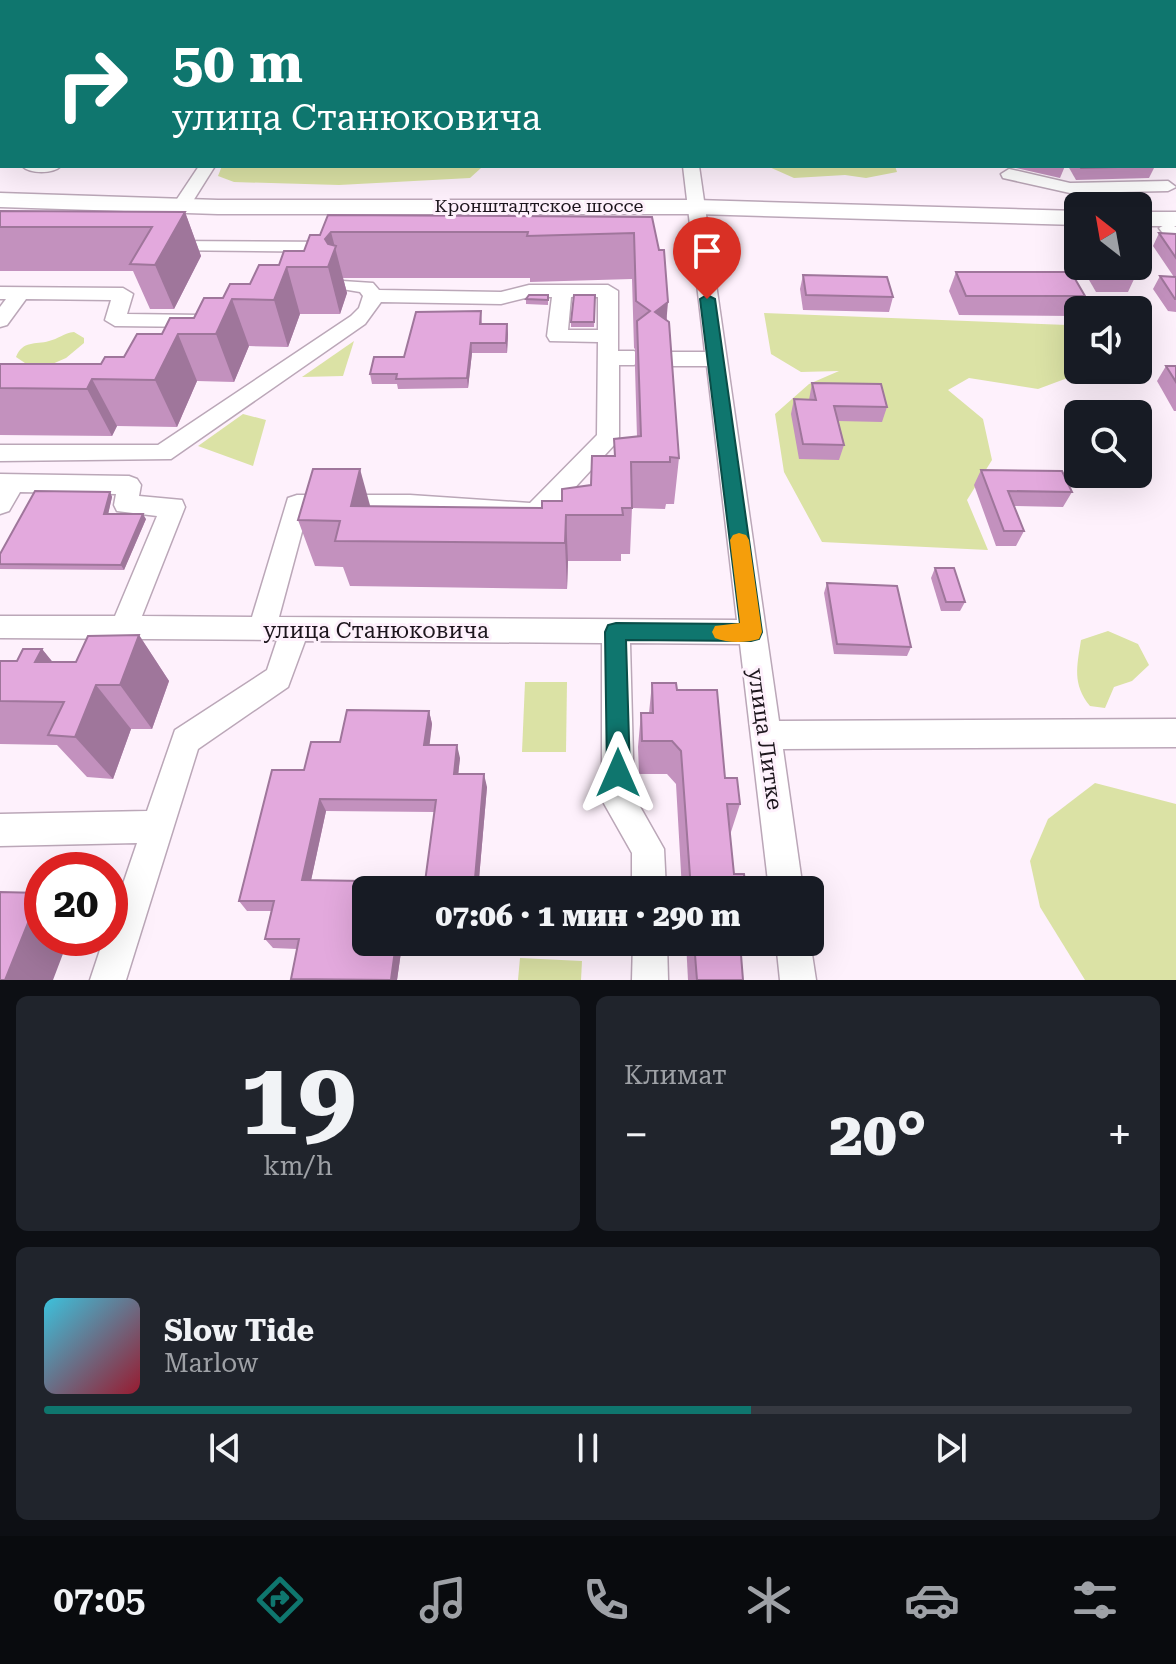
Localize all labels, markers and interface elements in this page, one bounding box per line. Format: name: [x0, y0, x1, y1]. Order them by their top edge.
text: 50 m: [172, 30, 303, 96]
icon: right: [40, 32, 144, 136]
text: улица Станюковича: [172, 97, 541, 139]
north arrow: [1064, 192, 1152, 280]
map controls: [1064, 192, 1152, 488]
street label: Кронштадтское шоссе: [435, 195, 644, 216]
pin: [673, 217, 741, 299]
icon: arrive: [685, 229, 729, 273]
button: sound: [1064, 296, 1152, 384]
button: search: [1064, 400, 1152, 488]
street label: улица Станюковича: [263, 618, 489, 643]
street label: улица Литке: [743, 667, 788, 811]
position arrow: [576, 731, 660, 815]
speed limit sign: 20: [24, 852, 128, 956]
text: 07:06 · 1 мин · 290 m: [436, 898, 740, 933]
text: 19: [240, 1038, 356, 1159]
text: Климат: [624, 1060, 727, 1090]
text: 20°: [829, 1099, 927, 1170]
text: −: [624, 1109, 649, 1161]
text: +: [1107, 1109, 1132, 1161]
text: km/h: [263, 1151, 333, 1181]
text: Slow Tide: [164, 1313, 314, 1348]
text: Marlow: [164, 1348, 258, 1378]
icon: previous: [203, 1426, 247, 1470]
icon: pause: [566, 1426, 610, 1470]
icon: next: [929, 1426, 973, 1470]
icon: directions: [252, 1572, 308, 1628]
icon: music: [415, 1572, 471, 1628]
icon: phone: [578, 1572, 634, 1628]
icon: climate: [741, 1572, 797, 1628]
icon: car: [904, 1572, 960, 1628]
icon: filters: [1067, 1572, 1123, 1628]
text: 07:05: [53, 1579, 145, 1621]

